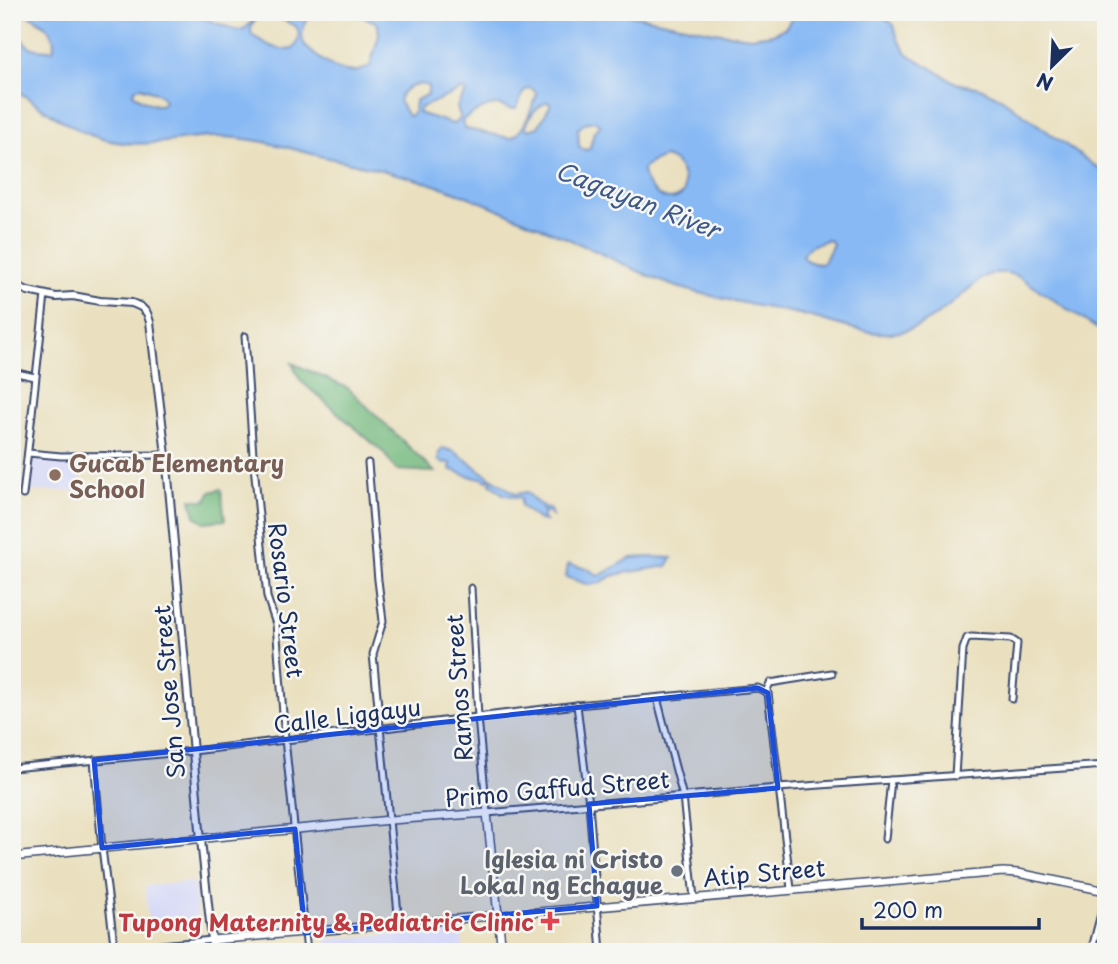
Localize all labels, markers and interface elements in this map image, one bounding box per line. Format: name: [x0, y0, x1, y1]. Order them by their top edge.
north arrow: [1016, 32, 1086, 102]
text: N: [1032, 67, 1057, 98]
water label: Cagayan River: [551, 151, 728, 248]
place label: Gucab Elementary School: [69, 445, 284, 506]
marker: Gucab Elementary School: [47, 467, 63, 483]
street label: Rosario Street: [260, 520, 314, 680]
street label: San Jose Street: [143, 604, 193, 780]
street label: Ramos Street: [435, 613, 481, 763]
street label: Calle Liggayu: [271, 689, 423, 741]
street label: Primo Gaffud Street: [443, 761, 671, 815]
place label: Iglesia ni Cristo Lokal ng Echague: [460, 841, 663, 902]
street label: Atip Street: [701, 849, 827, 895]
marker: Iglesia ni Cristo Lokal ng Echague: [669, 863, 685, 879]
scale bar: [862, 887, 1039, 931]
text: 200 m: [873, 893, 943, 925]
place label: Tupong Maternity & Pediatric Clinic: [118, 904, 534, 939]
marker: Tupong Maternity & Pediatric Clinic: [540, 911, 560, 931]

